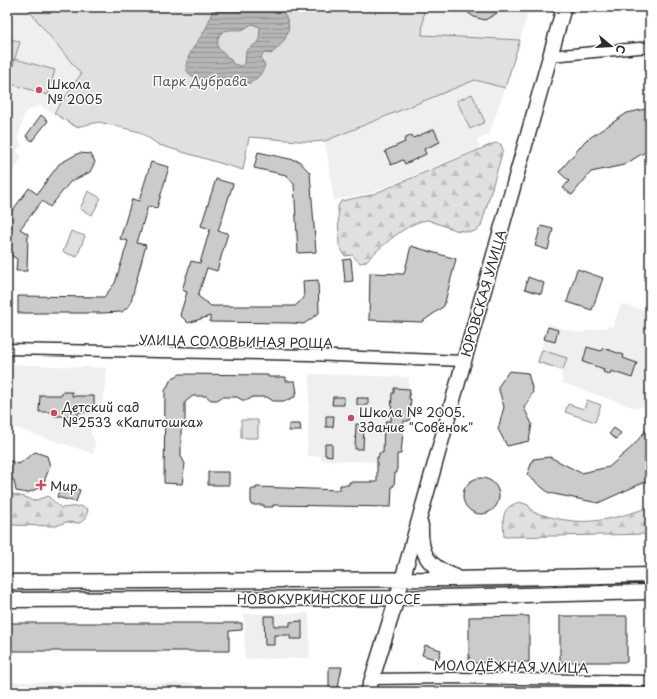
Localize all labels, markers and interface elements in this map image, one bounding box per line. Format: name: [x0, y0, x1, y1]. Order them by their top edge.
north arrow: [591, 26, 631, 66]
text: С: [612, 43, 630, 56]
park label: Парк Дубрава: [153, 71, 248, 90]
place label: Школа № 2005: [47, 74, 103, 108]
marker: Школа № 2005: [34, 85, 44, 95]
street label: ЮРОВСКАЯ УЛИЦА: [456, 227, 510, 359]
street label: УЛИЦА СОЛОВЬИНАЯ РОЩА: [139, 330, 333, 352]
place label: Детский сад №2533 «Капитошка»: [61, 397, 203, 431]
place label: Школа № 2005. Здание "Совёнок": [359, 402, 473, 436]
marker: Детский сад №2533 «Капитошка»: [49, 408, 59, 418]
marker: Школа № 2005. Здание "Совёнок": [346, 413, 356, 423]
place label: Мир: [50, 476, 78, 495]
marker: Мир: [35, 479, 47, 491]
street label: НОВОКУРКИНСКОЕ ШОССЕ: [237, 589, 421, 608]
street label: МОЛОДЁЖНАЯ УЛИЦА: [434, 655, 588, 677]

